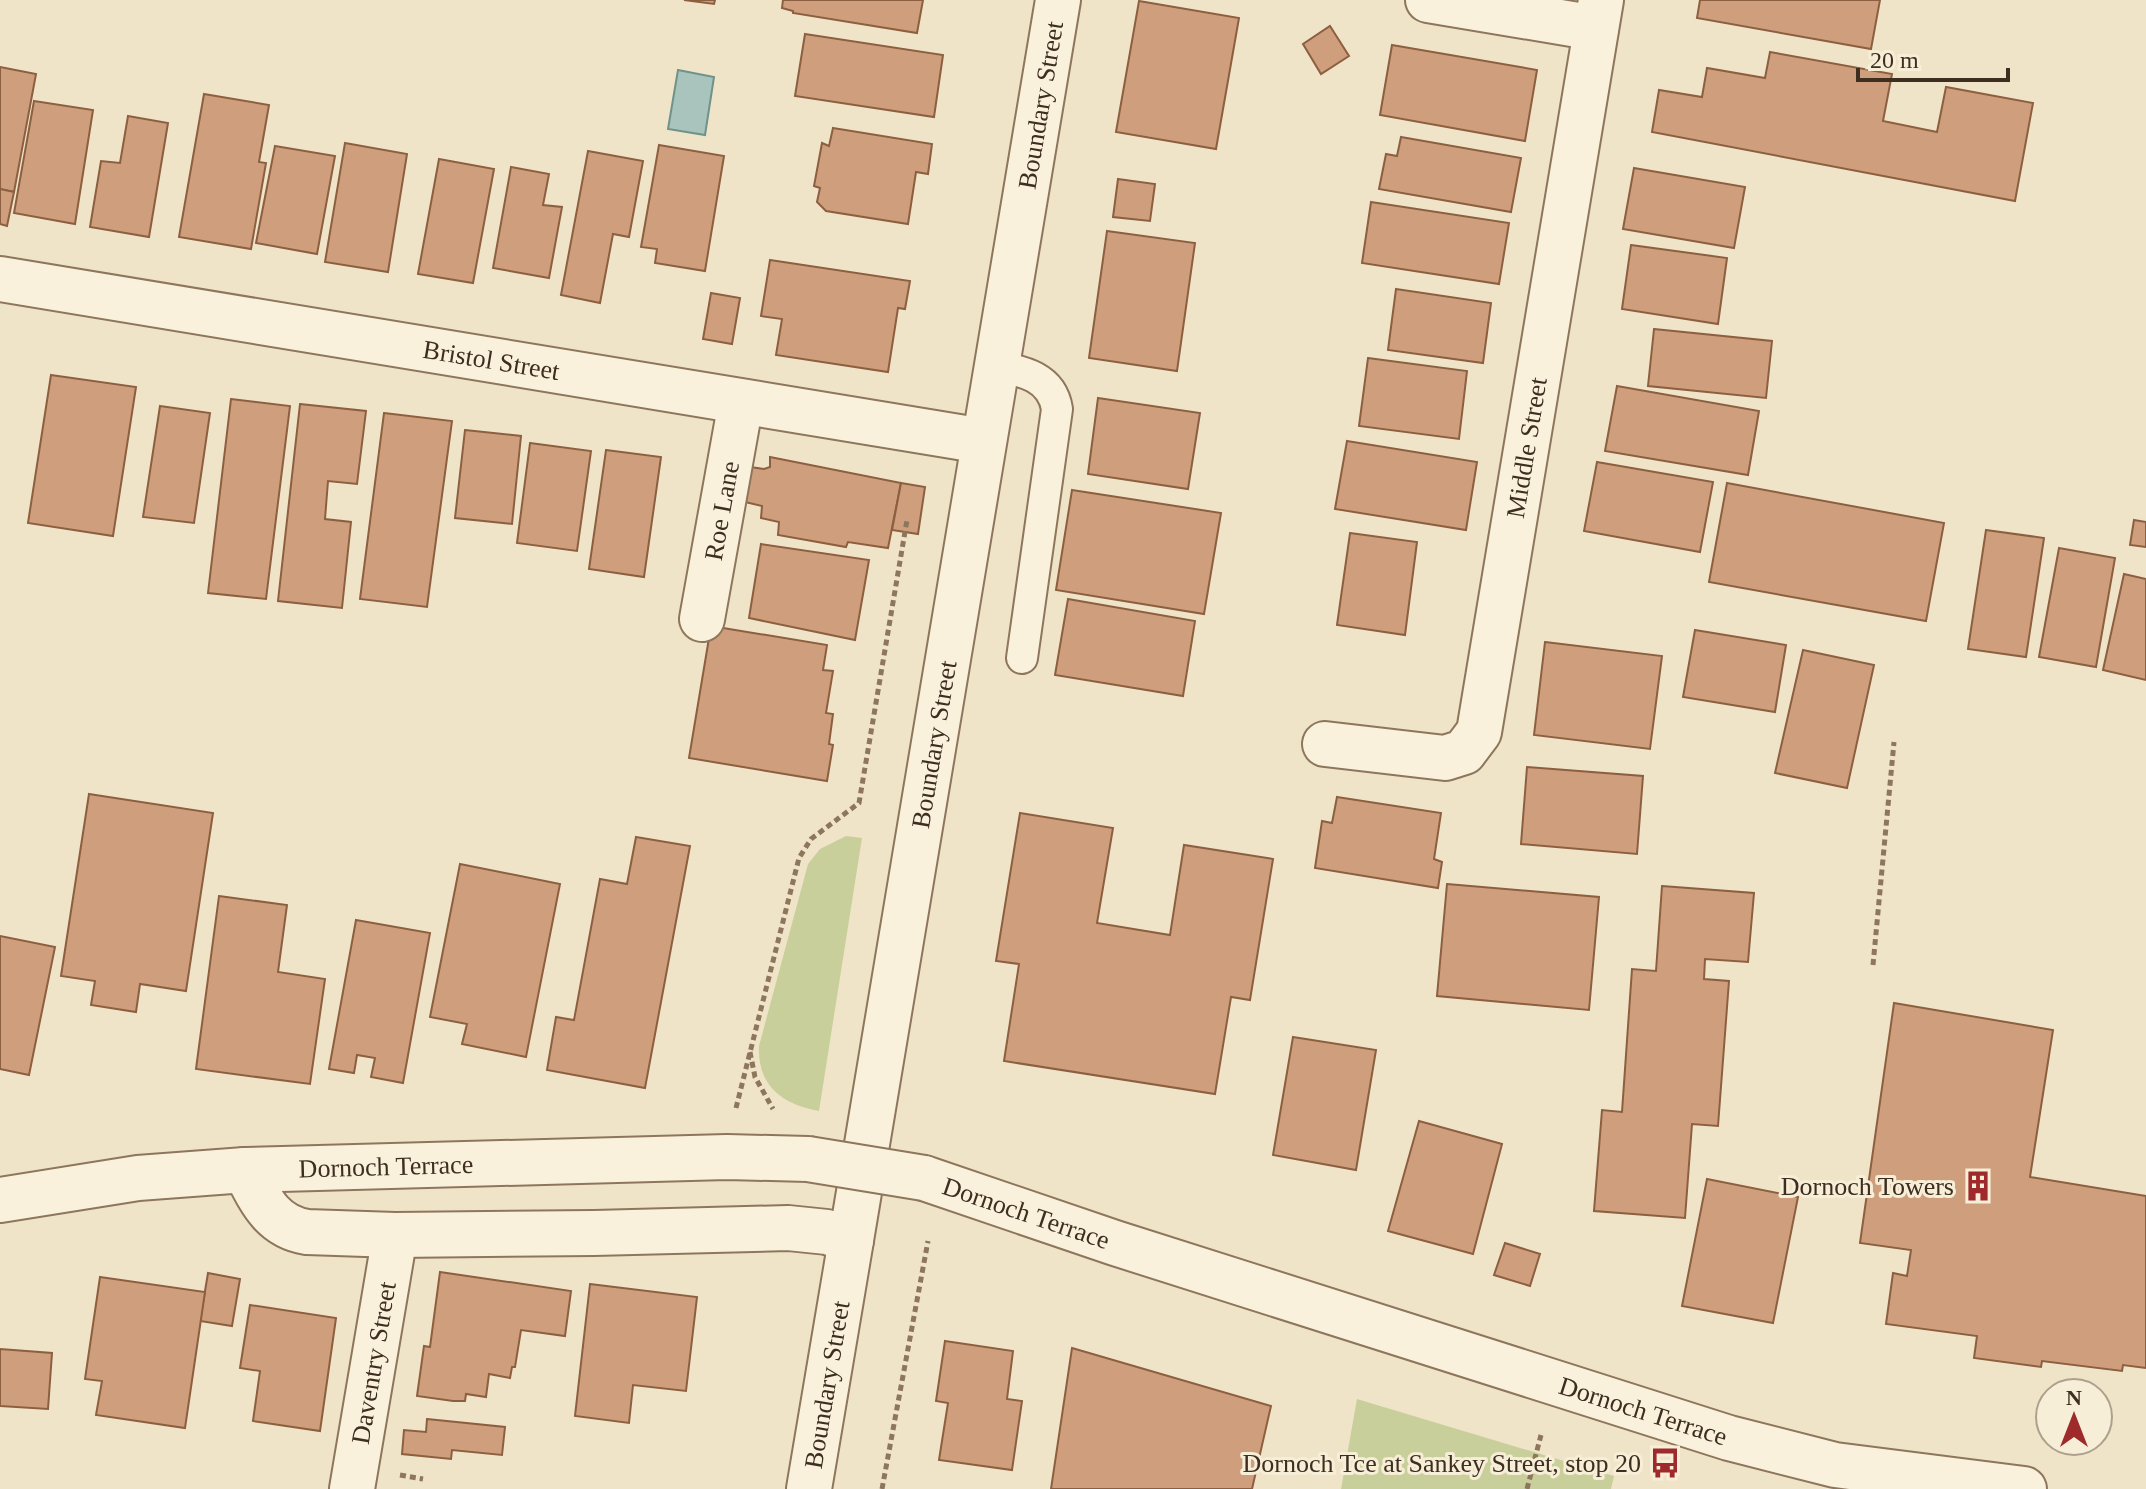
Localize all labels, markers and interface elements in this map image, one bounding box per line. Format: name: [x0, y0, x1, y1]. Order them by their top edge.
street label: Boundary Street: [1013, 18, 1069, 191]
scale bar: [1858, 32, 2008, 82]
text: 20 m: [1870, 47, 1919, 73]
street label: Bristol Street: [421, 335, 563, 386]
street label: Middle Street: [1501, 374, 1553, 520]
street label: Roe Lane: [699, 459, 745, 563]
street label: Boundary Street: [906, 658, 963, 831]
street label: Dornoch Terrace: [298, 1150, 474, 1184]
building icon: Dornoch Towers: [1961, 1169, 1995, 1203]
street label: Dornoch Terrace: [939, 1171, 1113, 1255]
place label: Dornoch Towers: [1781, 1172, 1954, 1201]
street label: Daventry Street: [346, 1279, 402, 1446]
street label: Boundary Street: [799, 1298, 856, 1471]
street label: Dornoch Terrace: [1555, 1371, 1731, 1451]
north arrow: [2034, 1377, 2114, 1457]
text: N: [2066, 1385, 2082, 1410]
bus stop icon: Dornoch Tce at Sankey Street, stop 20: [1648, 1446, 1682, 1480]
place label: Dornoch Tce at Sankey Street, stop 20: [1243, 1449, 1641, 1478]

